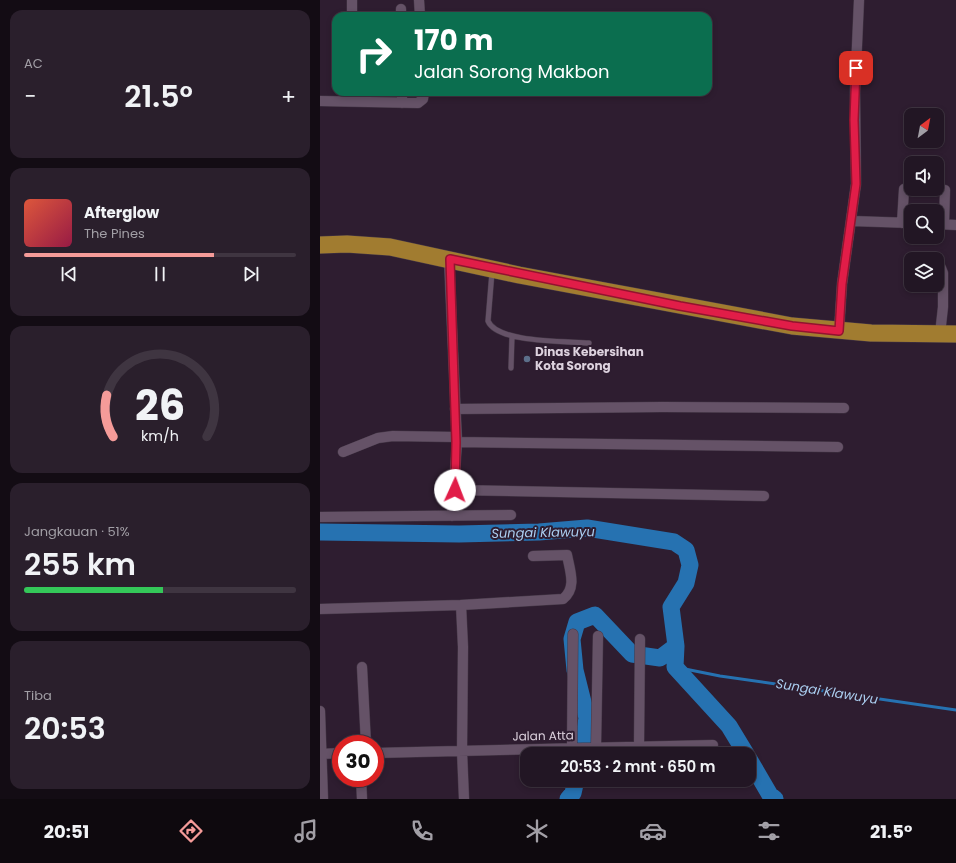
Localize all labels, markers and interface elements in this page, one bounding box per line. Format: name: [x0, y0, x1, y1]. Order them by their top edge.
text: 170 m: [414, 21, 493, 60]
icon: right: [348, 28, 400, 80]
pin: [839, 51, 873, 85]
text: AC: [24, 54, 43, 73]
icon: arrive: [845, 57, 867, 79]
text: Jalan Sorong Makbon: [414, 59, 610, 84]
text: 21.5°: [124, 75, 193, 118]
text: −: [24, 81, 36, 112]
text: +: [281, 81, 296, 112]
north arrow: [904, 108, 944, 148]
map controls: [904, 108, 944, 292]
button: sound: [904, 156, 944, 196]
text: Afterglow: [84, 202, 159, 223]
button: search: [904, 204, 944, 244]
text: The Pines: [84, 224, 145, 243]
button: layers: [904, 252, 944, 292]
icon: previous: [58, 263, 80, 285]
icon: pause: [149, 263, 171, 285]
icon: next: [240, 263, 262, 285]
place label: Dinas Kebersihan Kota Sorong: [535, 343, 644, 374]
marker: Dinas Kebersihan Kota Sorong: [522, 354, 532, 364]
text: 26: [135, 376, 185, 435]
text: km/h: [141, 426, 179, 446]
position arrow: [434, 469, 476, 511]
text: Jangkauan · 51%: [24, 522, 130, 541]
water label: Sungai Klawuyu: [491, 522, 595, 543]
text: 255 km: [24, 543, 136, 586]
water label: Sungai Klawuyu: [774, 674, 879, 709]
text: Tiba: [24, 686, 52, 705]
text: 20:53: [24, 707, 106, 750]
street label: Jalan Atta: [512, 726, 574, 745]
speed limit sign: 30: [332, 735, 384, 787]
text: 20:53 · 2 mnt · 650 m: [560, 756, 716, 777]
icon: directions: [177, 817, 205, 845]
icon: music: [292, 817, 320, 845]
icon: phone: [408, 817, 436, 845]
icon: climate: [523, 817, 551, 845]
icon: car: [639, 817, 667, 845]
icon: filters: [755, 817, 783, 845]
text: 20:51: [44, 819, 89, 844]
text: 21.5°: [870, 819, 912, 844]

